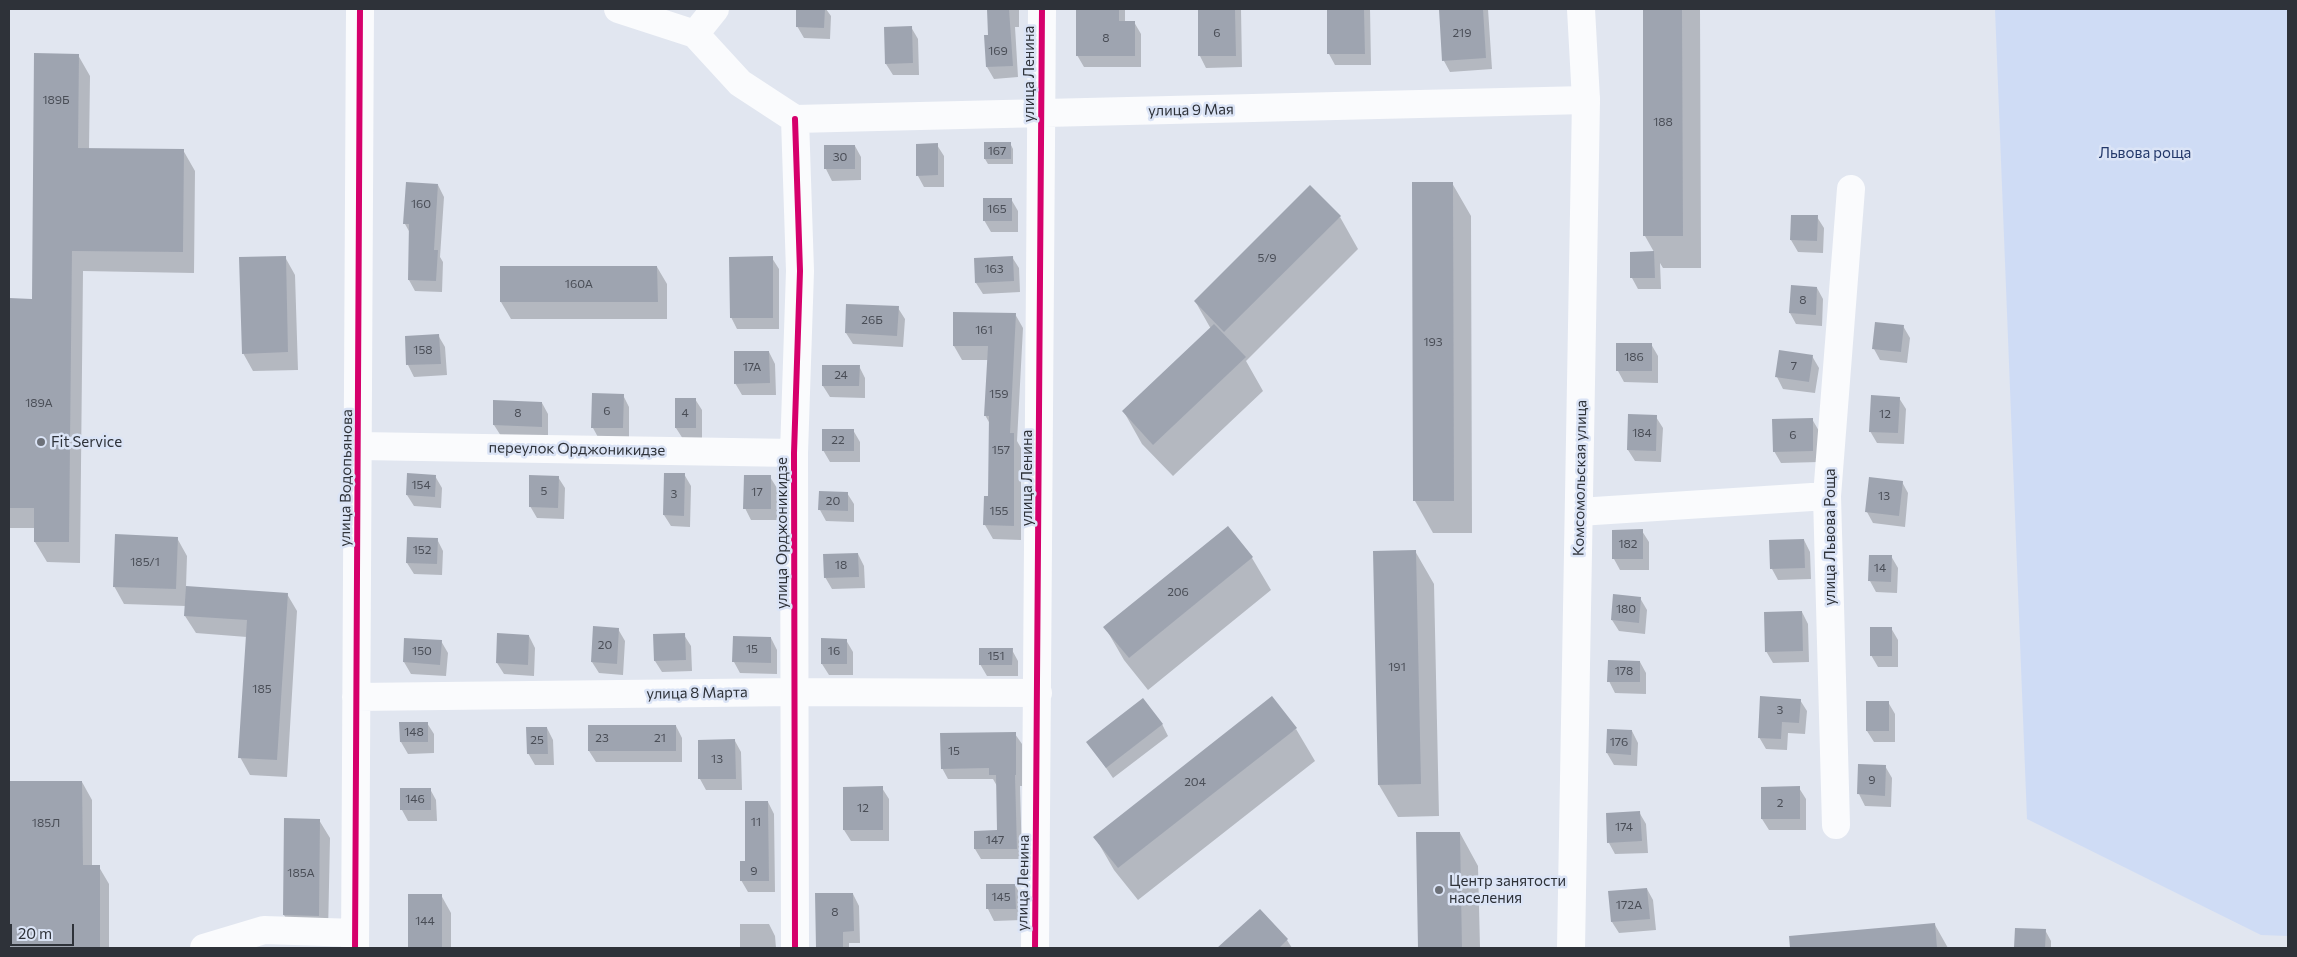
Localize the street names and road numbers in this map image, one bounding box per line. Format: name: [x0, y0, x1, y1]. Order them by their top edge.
street label: улица Ленина: [1020, 26, 1038, 122]
street label: улица 9 Мая: [1148, 100, 1234, 120]
street label: Комсомольская улица: [1570, 400, 1590, 556]
street label: улица Водопьянова: [336, 409, 356, 547]
street label: улица Ленина: [1018, 430, 1036, 526]
street label: переулок Орджоникидзе: [488, 438, 666, 460]
street label: улица Орджоникидзе: [773, 457, 791, 609]
street label: улица Львова Роща: [1821, 469, 1839, 605]
street label: улица 8 Марта: [646, 683, 748, 703]
street label: улица Ленина: [1013, 835, 1033, 931]

